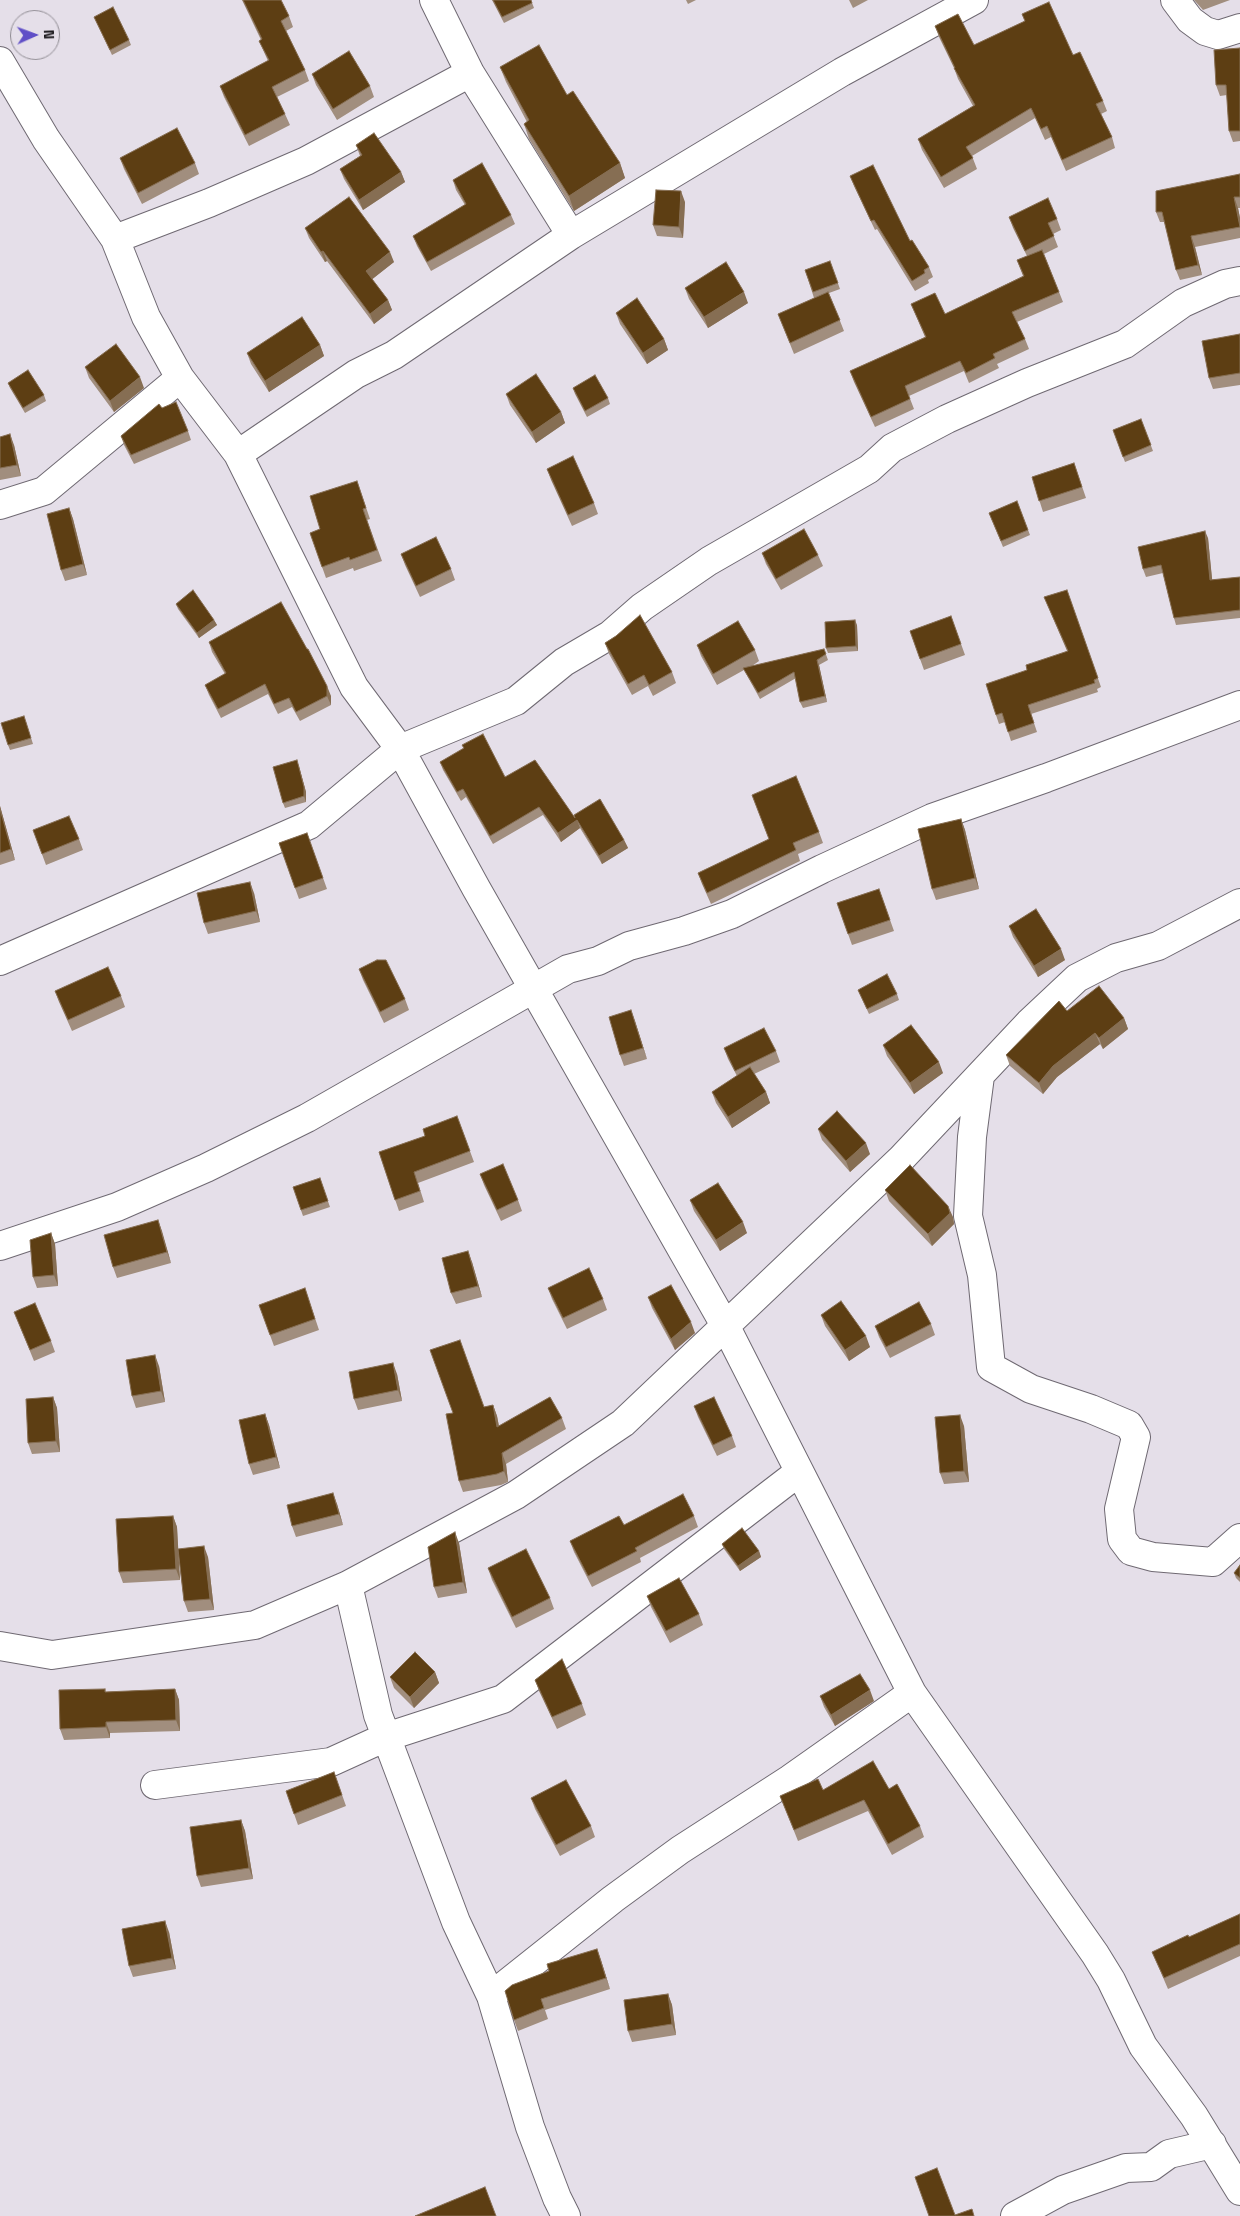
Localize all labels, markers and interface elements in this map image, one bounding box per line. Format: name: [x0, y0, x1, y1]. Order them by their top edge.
north arrow: [10, 10, 60, 60]
text: N: [40, 29, 58, 40]

